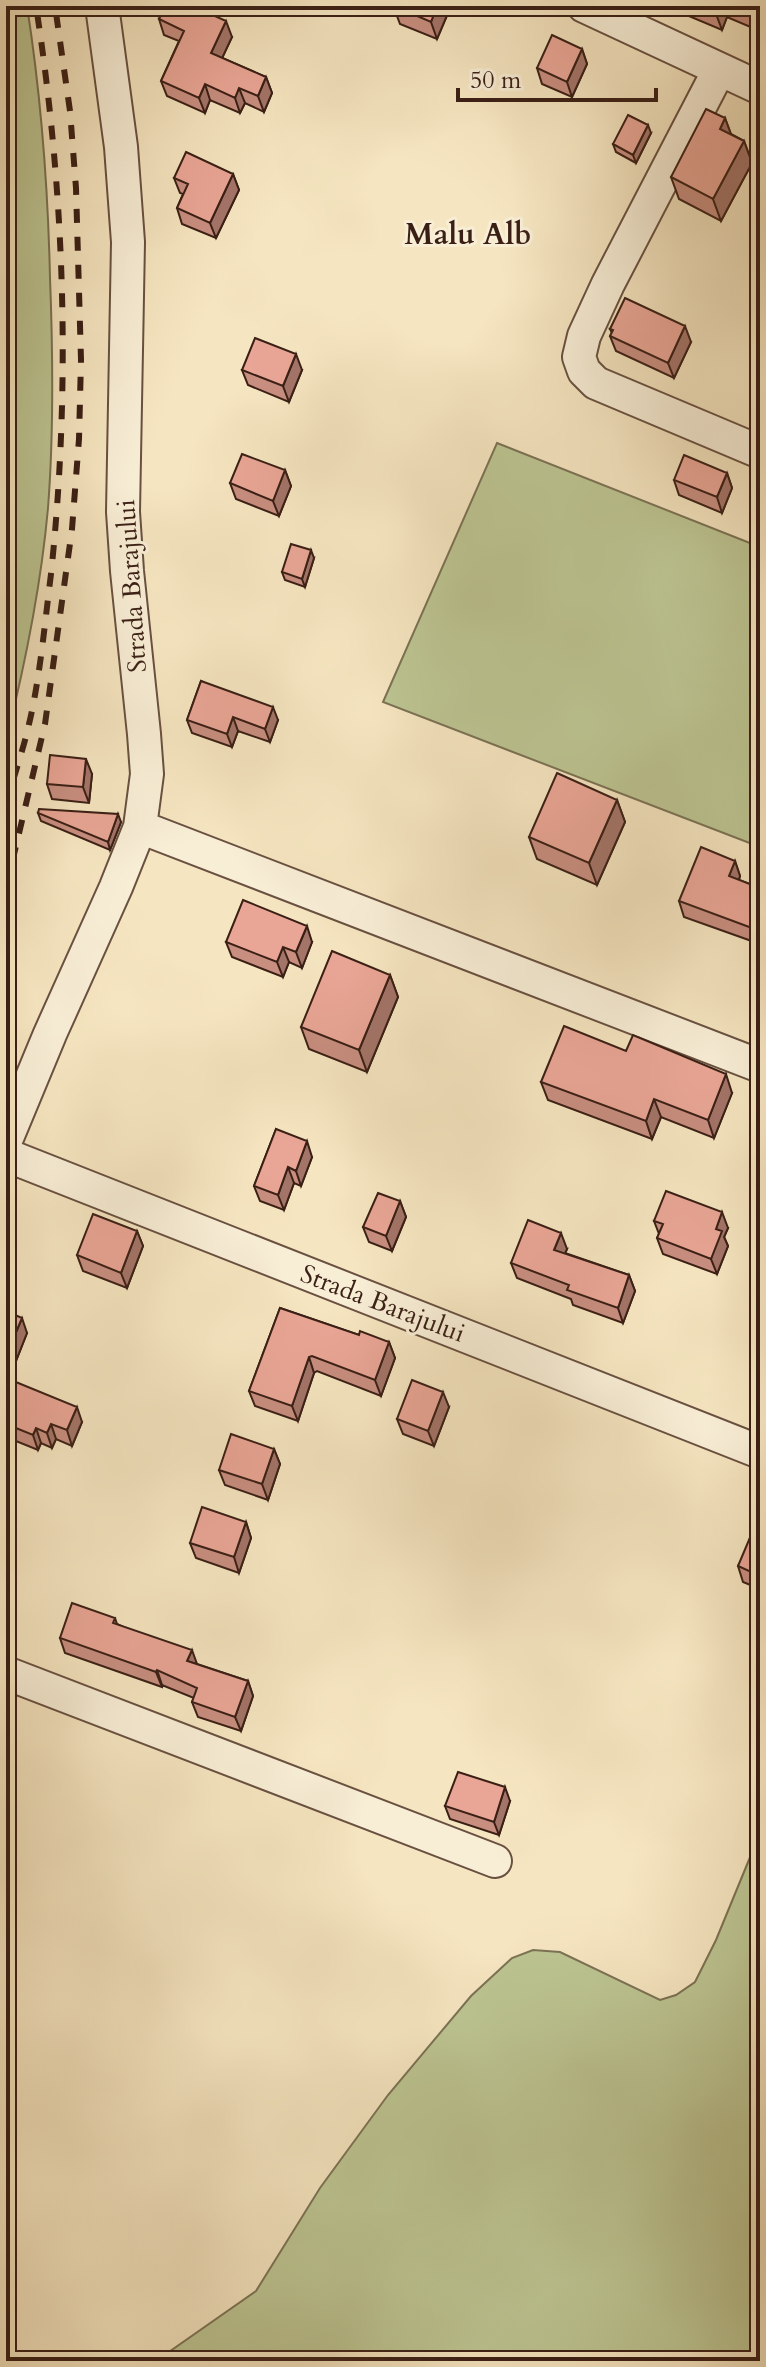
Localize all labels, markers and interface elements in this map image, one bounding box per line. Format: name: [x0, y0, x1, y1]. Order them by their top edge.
scale bar: [458, 52, 656, 102]
text: 50 m: [470, 64, 522, 97]
district label: Malu Alb: [405, 214, 531, 255]
street label: Strada Barajului: [108, 498, 155, 674]
street label: Strada Barajului: [296, 1256, 470, 1351]

